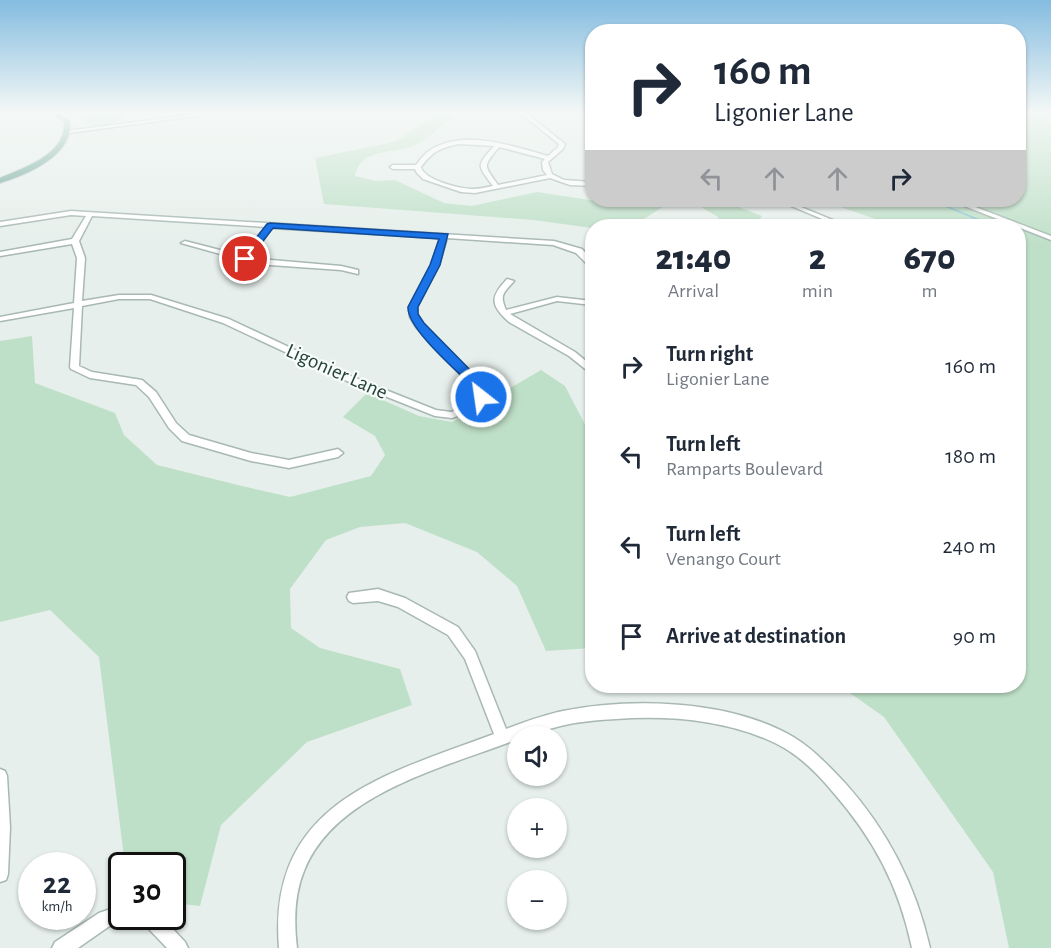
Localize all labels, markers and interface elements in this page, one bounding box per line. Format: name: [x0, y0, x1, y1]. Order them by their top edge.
icon: right: [615, 48, 693, 126]
text: 160 m: [714, 50, 812, 92]
text: Ligonier Lane: [714, 99, 854, 126]
icon: left: [695, 162, 728, 195]
icon: ahead: [758, 162, 791, 195]
icon: ahead: [821, 162, 854, 195]
icon: right: [884, 162, 917, 195]
pin: [219, 233, 270, 284]
text: 21:40: [655, 240, 731, 276]
text: 2: [809, 240, 826, 276]
text: 670: [903, 240, 956, 276]
icon: arrive: [228, 242, 261, 275]
text: Arrival: [668, 281, 719, 301]
text: min: [802, 281, 833, 301]
text: m: [921, 281, 937, 301]
street label: Ligonier Lane: [283, 340, 391, 403]
text: Turn right: [666, 343, 753, 365]
icon: right: [615, 350, 648, 383]
text: 160 m: [945, 355, 996, 377]
position arrow: [449, 365, 513, 429]
text: Ligonier Lane: [666, 369, 770, 389]
text: Turn left: [666, 433, 740, 455]
icon: left: [615, 440, 648, 473]
text: 180 m: [945, 445, 996, 467]
text: Ramparts Boulevard: [666, 459, 823, 479]
text: Turn left: [666, 523, 740, 545]
icon: left: [615, 530, 648, 563]
text: 240 m: [943, 535, 996, 557]
text: Venango Court: [666, 549, 781, 569]
icon: arrive: [615, 620, 648, 653]
text: Arrive at destination: [666, 625, 846, 647]
text: 90 m: [953, 625, 996, 647]
map controls: [507, 726, 567, 930]
button: sound: [507, 726, 567, 786]
button: +: [507, 798, 567, 858]
speed limit sign: 30: [108, 852, 186, 930]
text: 22: [43, 869, 71, 899]
button: −: [507, 870, 567, 930]
text: km/h: [42, 899, 72, 914]

